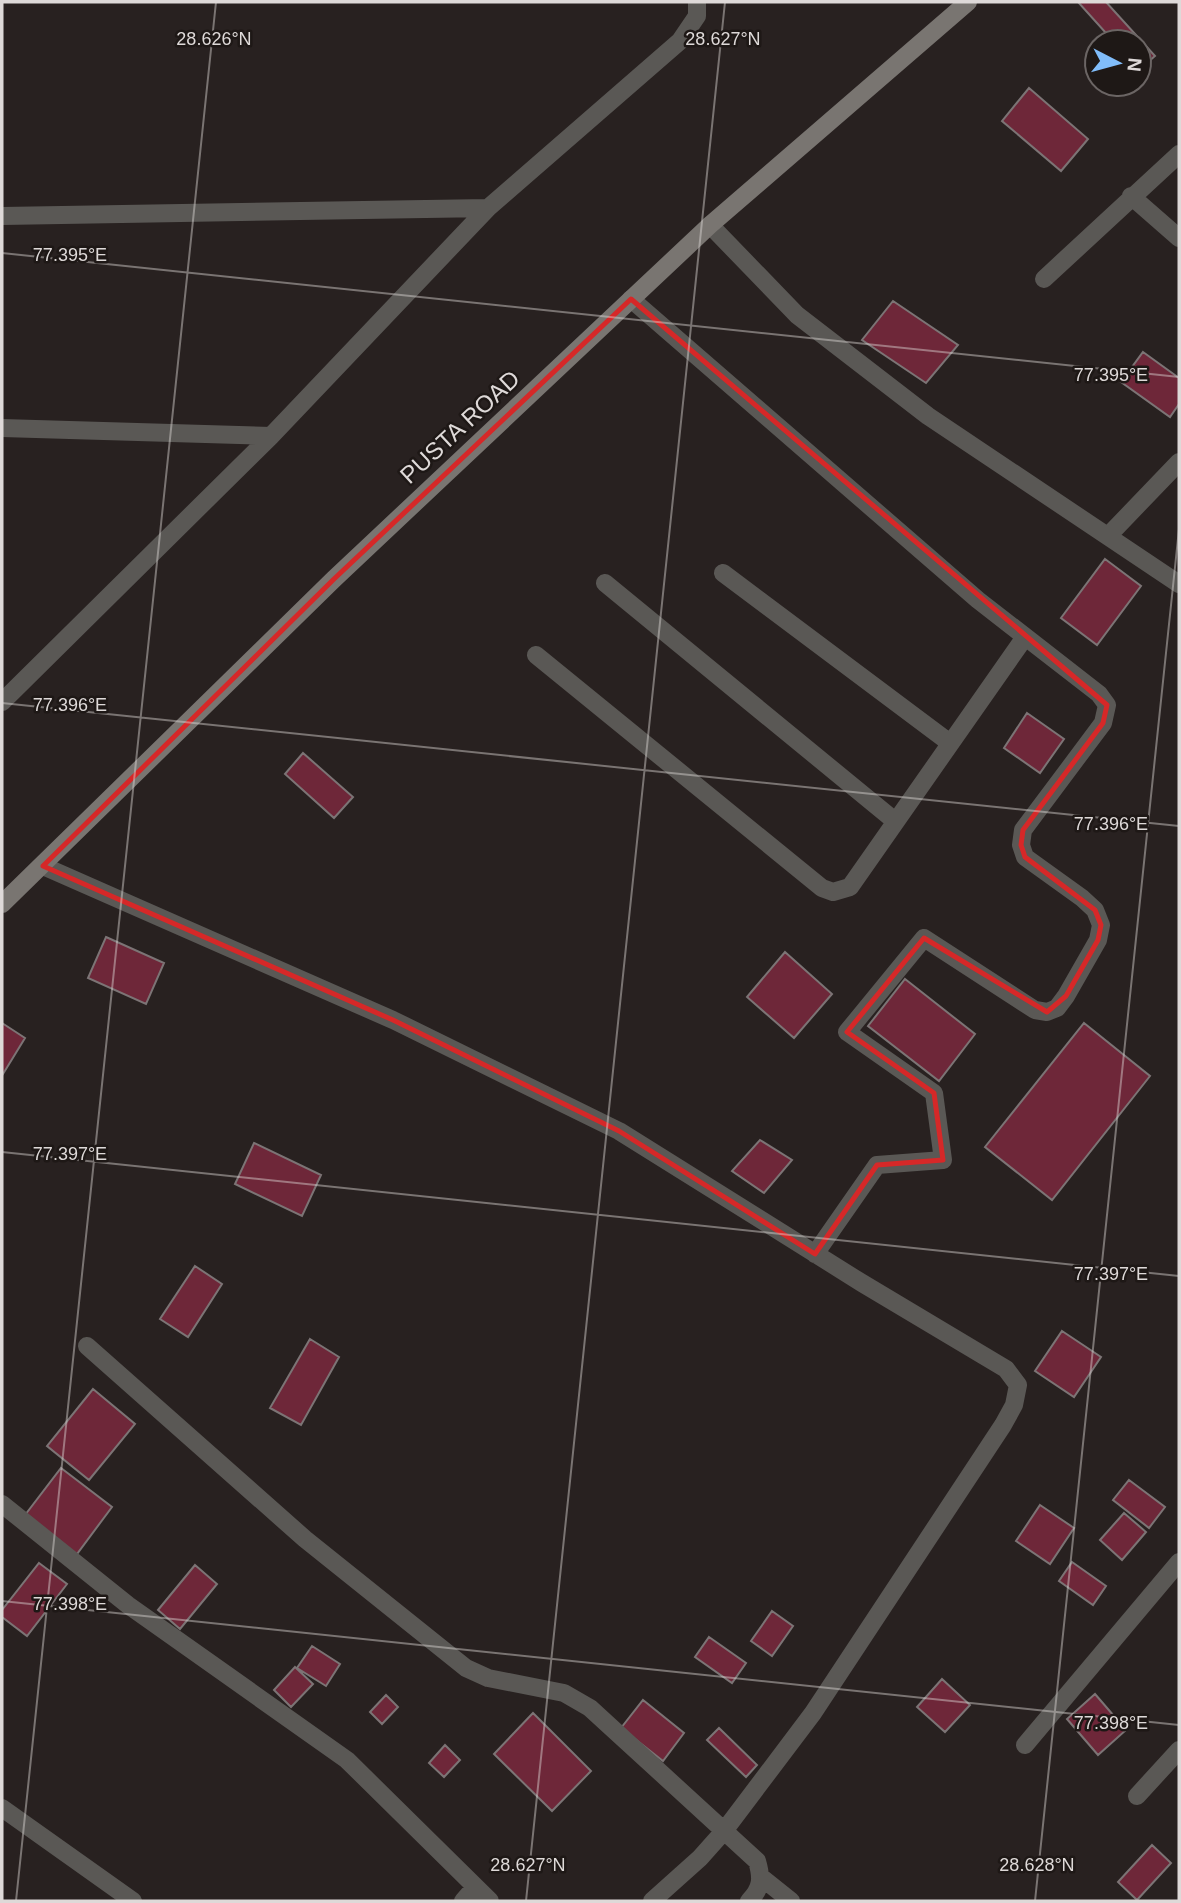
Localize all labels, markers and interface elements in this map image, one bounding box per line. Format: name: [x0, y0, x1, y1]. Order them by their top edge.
north arrow: [1083, 28, 1153, 98]
text: 28.626°N: [176, 29, 252, 49]
text: 28.627°N: [685, 29, 761, 49]
text: N: [1123, 57, 1146, 73]
text: 77.395°E: [33, 245, 107, 265]
street label: PUSTA ROAD: [395, 365, 525, 489]
text: 77.395°E: [1074, 365, 1148, 385]
text: 77.396°E: [33, 695, 107, 715]
text: 77.396°E: [1074, 814, 1148, 834]
text: 77.397°E: [33, 1144, 107, 1164]
text: 77.397°E: [1074, 1264, 1148, 1284]
text: 77.398°E: [33, 1594, 107, 1614]
text: 77.398°E: [1074, 1713, 1148, 1733]
text: 28.627°N: [490, 1855, 566, 1875]
text: 28.628°N: [999, 1855, 1075, 1875]

